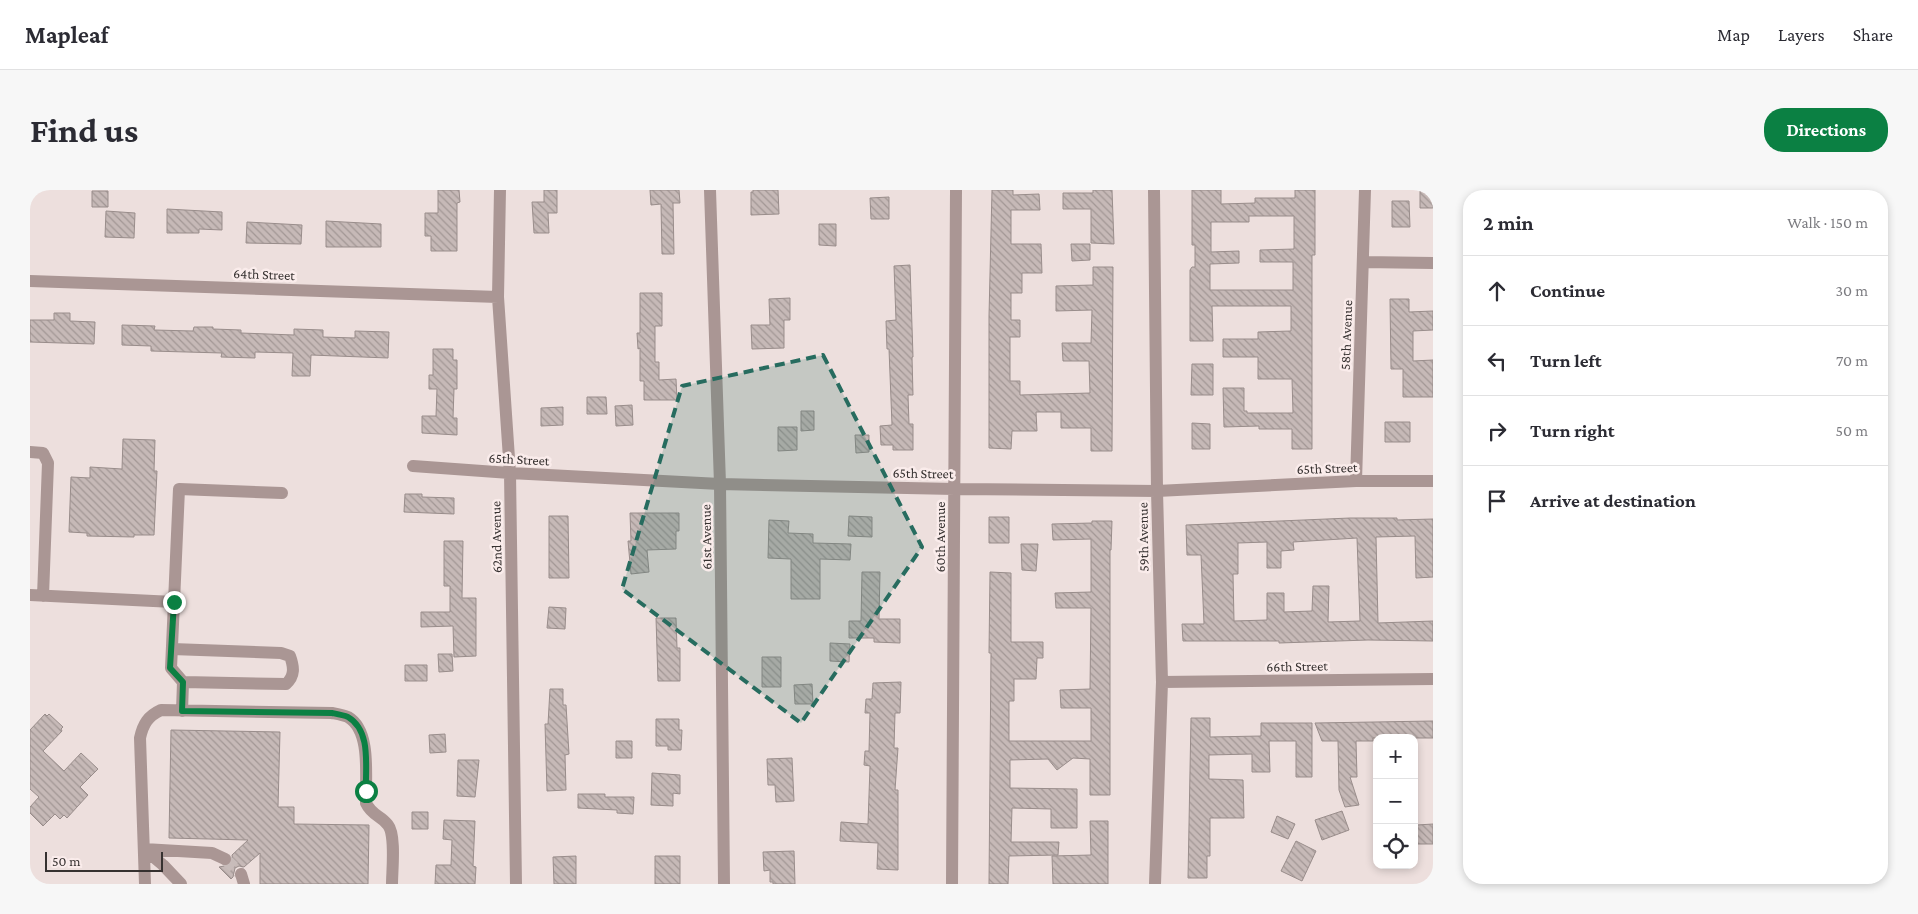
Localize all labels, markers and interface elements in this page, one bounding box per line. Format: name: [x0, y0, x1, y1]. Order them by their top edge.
text: Mapleaf: [25, 21, 108, 48]
text: Map: [1717, 25, 1750, 45]
text: Layers: [1778, 25, 1825, 45]
text: Share: [1853, 25, 1893, 45]
button: Directions: [1764, 108, 1888, 152]
text: Find us: [30, 111, 138, 150]
text: 2 min: [1483, 211, 1534, 235]
text: Walk · 150 m: [1787, 214, 1868, 231]
street label: 64th Street: [233, 265, 296, 283]
icon: ahead: [1483, 277, 1511, 305]
text: Continue: [1530, 280, 1605, 301]
text: 30 m: [1836, 282, 1868, 299]
street label: 58th Avenue: [1337, 300, 1355, 370]
icon: left: [1483, 347, 1511, 375]
text: Turn left: [1530, 350, 1602, 371]
text: 70 m: [1836, 352, 1868, 369]
icon: right: [1483, 417, 1511, 445]
text: Turn right: [1530, 420, 1615, 441]
text: 50 m: [1836, 422, 1868, 439]
street label: 65th Street: [488, 449, 550, 469]
street label: 65th Street: [1296, 459, 1358, 477]
street label: 65th Street: [892, 464, 954, 482]
icon: arrive: [1483, 487, 1511, 515]
text: Arrive at destination: [1530, 490, 1696, 511]
street label: 62nd Avenue: [487, 501, 505, 573]
street label: 60th Avenue: [932, 501, 948, 573]
street label: 59th Avenue: [1134, 502, 1152, 572]
street label: 61st Avenue: [697, 504, 715, 570]
route end: [163, 591, 186, 614]
street label: 66th Street: [1266, 657, 1328, 675]
map controls: [1373, 734, 1418, 869]
button: +: [1373, 734, 1418, 779]
button: −: [1373, 779, 1418, 824]
route start: [355, 780, 378, 803]
button: locate: [1373, 824, 1418, 869]
scale bar: [45, 849, 162, 872]
text: 50 m: [52, 853, 80, 869]

